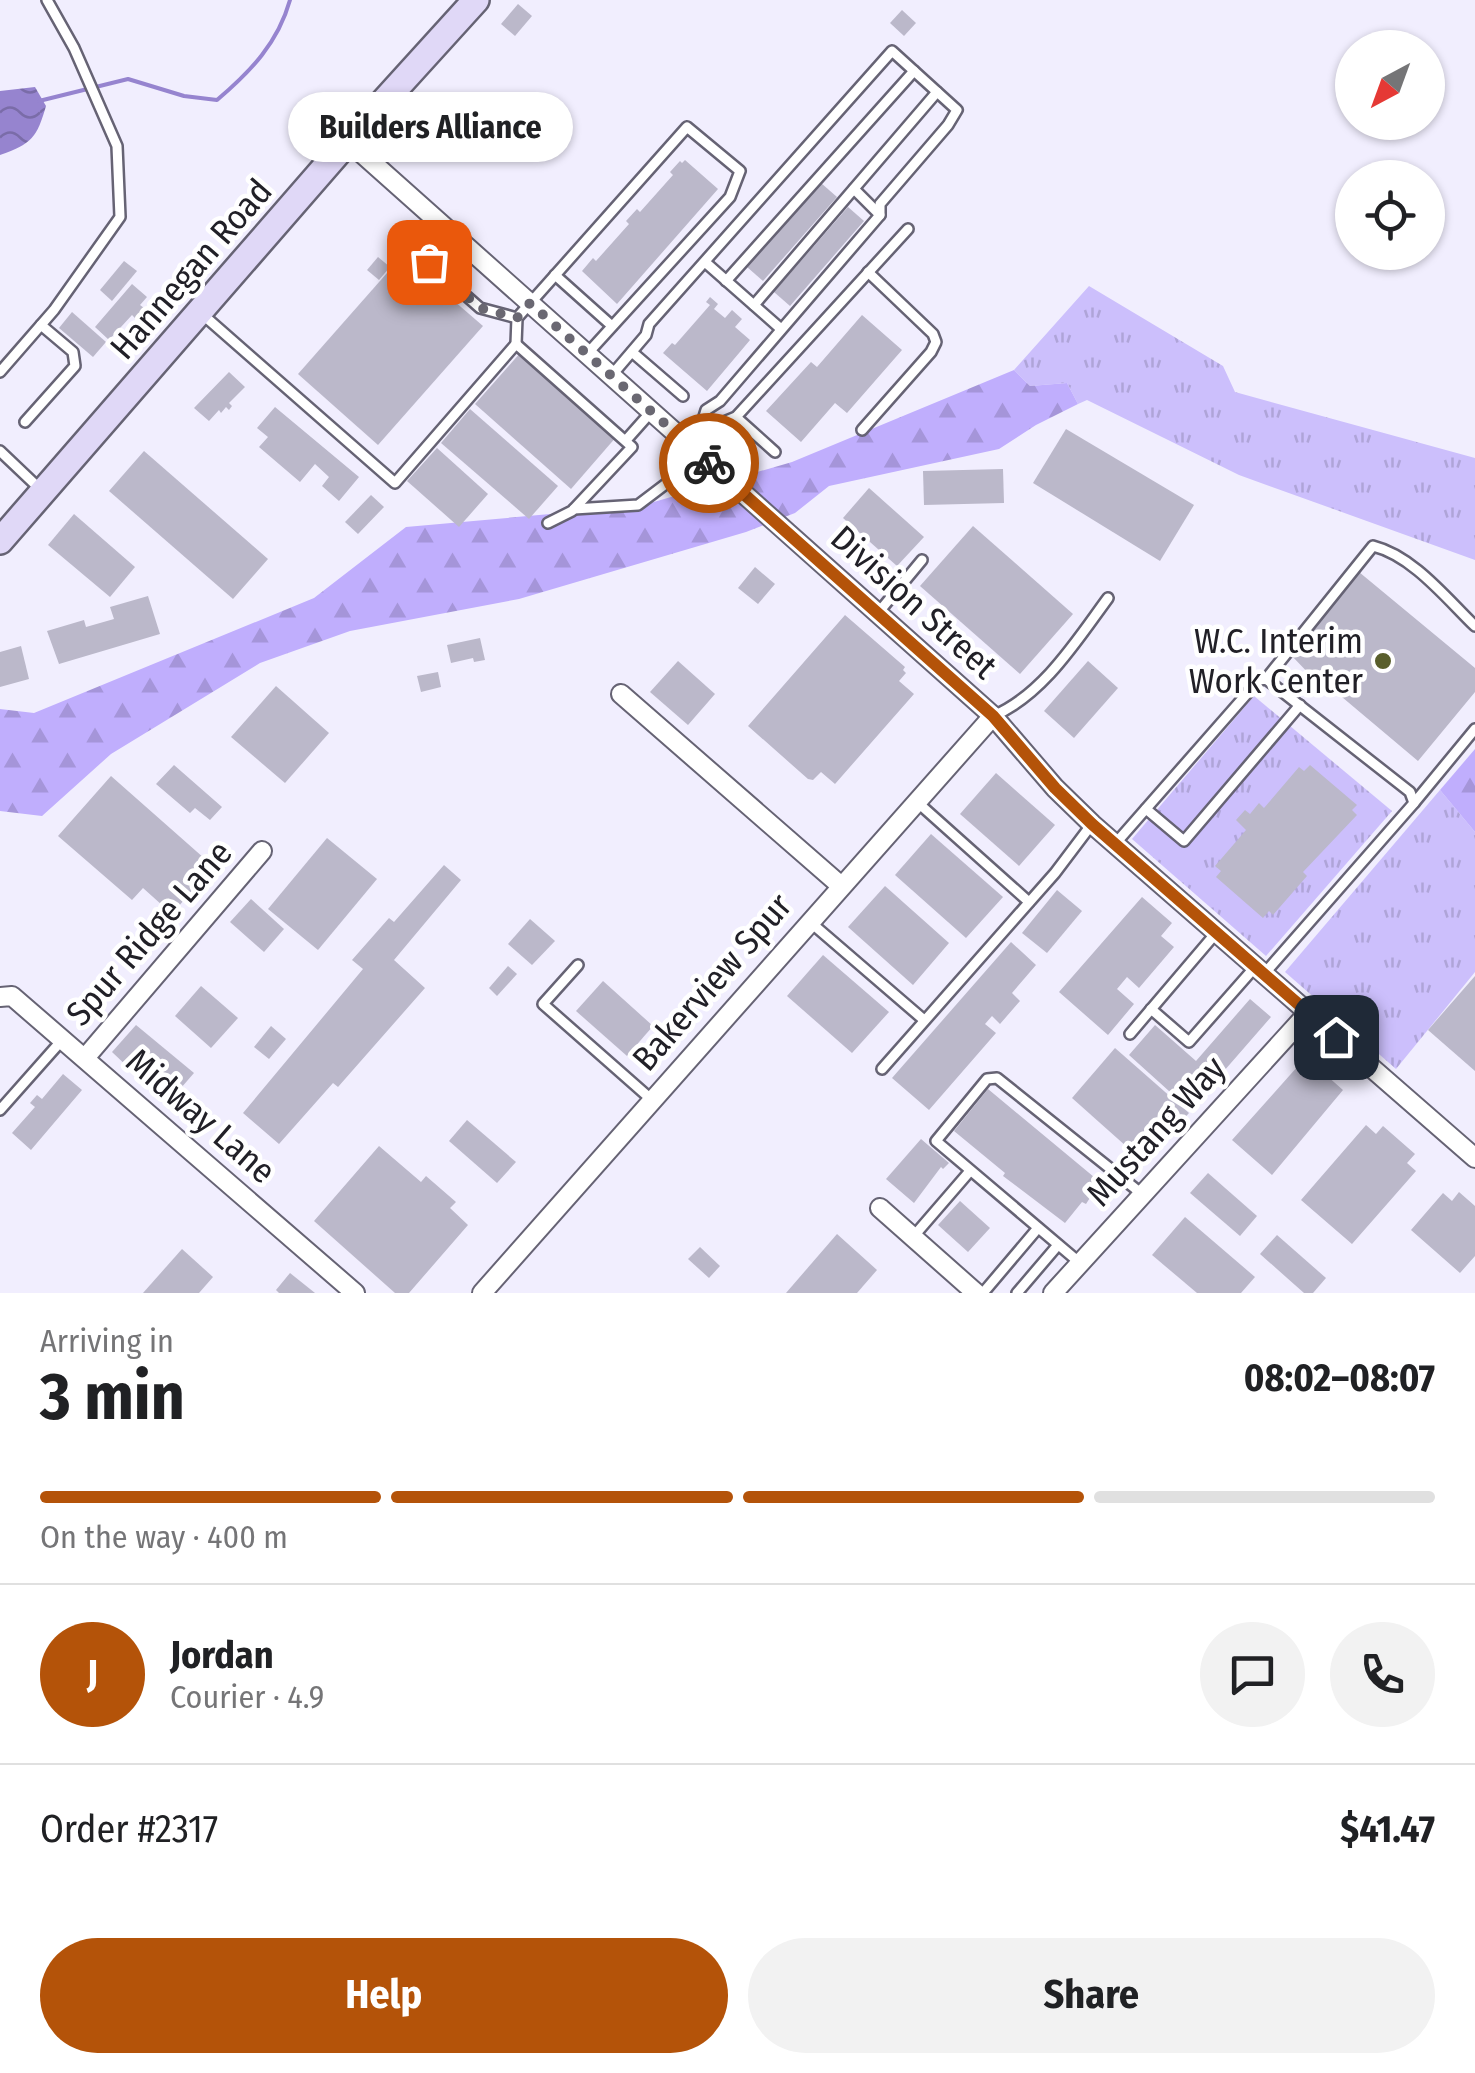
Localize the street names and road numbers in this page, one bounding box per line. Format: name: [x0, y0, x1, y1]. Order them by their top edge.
street label: Hannegan Road: [101, 170, 281, 368]
street label: Division Street: [822, 517, 1006, 688]
street label: Spur Ridge Lane: [57, 832, 241, 1034]
street label: Bakerview Spur: [624, 885, 800, 1079]
street label: Midway Lane: [118, 1040, 284, 1192]
street label: Mustang Way: [1078, 1047, 1234, 1215]

